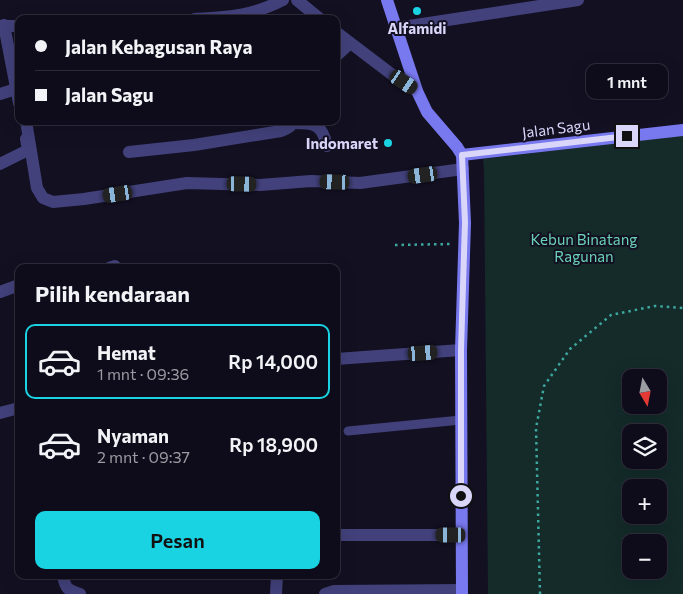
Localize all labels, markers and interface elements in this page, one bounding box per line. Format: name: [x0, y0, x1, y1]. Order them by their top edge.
marker: Alfamidi: [411, 5, 423, 17]
place label: Alfamidi: [388, 19, 446, 37]
text: Jalan Kebagusan Raya: [65, 35, 252, 58]
callout: 1 mnt: [586, 64, 668, 98]
car: [387, 67, 420, 97]
text: 1 mnt: [607, 72, 647, 91]
text: Jalan Sagu: [65, 83, 154, 106]
street label: Jalan Sagu: [521, 115, 591, 141]
route end: [616, 125, 638, 147]
place label: Indomaret: [306, 134, 378, 152]
marker: Indomaret: [382, 137, 394, 149]
car: [407, 165, 438, 185]
car: [319, 174, 350, 190]
car: [226, 176, 257, 192]
car: [102, 184, 133, 204]
park label: Kebun Binatang Ragunan: [531, 230, 637, 265]
text: Pilih kendaraan: [35, 280, 190, 307]
icon: car: [37, 339, 82, 384]
text: Hemat: [97, 341, 156, 364]
car: [407, 344, 438, 362]
text: Rp 14,000: [228, 350, 318, 373]
text: 1 mnt · 09:36: [97, 364, 189, 383]
north arrow: [622, 369, 668, 414]
map controls: [622, 369, 667, 579]
icon: car: [37, 422, 82, 467]
text: Nyaman: [97, 424, 169, 447]
button: layers: [622, 424, 667, 469]
text: Rp 18,900: [229, 433, 318, 456]
text: 2 mnt · 09:37: [97, 447, 190, 466]
button: +: [622, 479, 667, 524]
route start: [450, 485, 472, 507]
button: Pesan: [35, 511, 320, 569]
car: [436, 528, 466, 543]
button: −: [622, 534, 667, 579]

